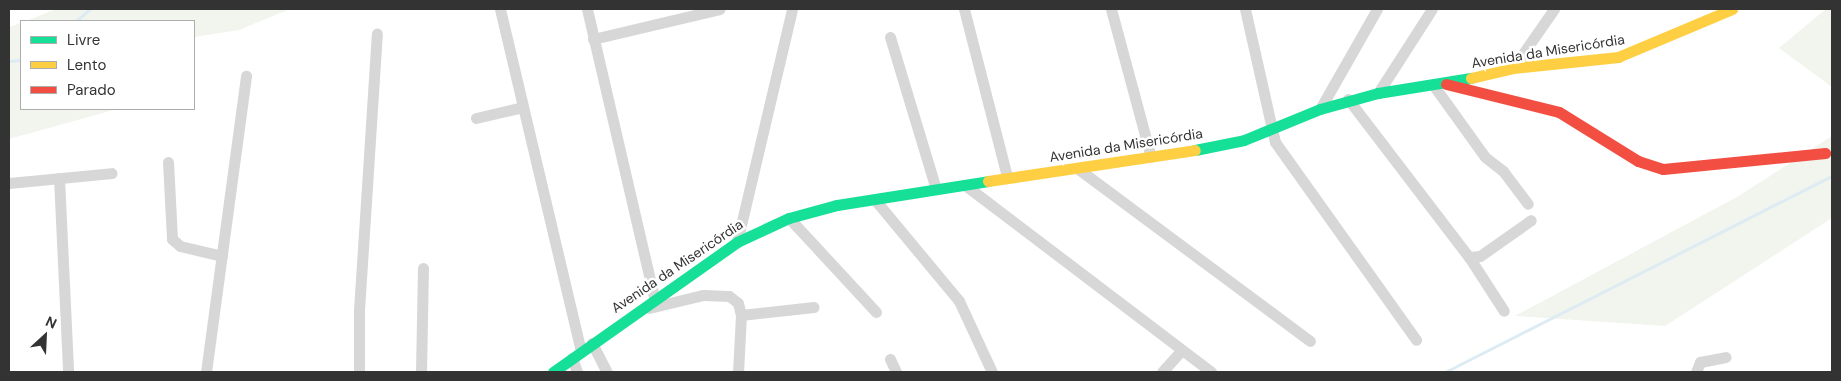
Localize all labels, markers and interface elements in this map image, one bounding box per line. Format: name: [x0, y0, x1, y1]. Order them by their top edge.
legend: [20, 20, 195, 110]
text: Livre: [67, 30, 100, 50]
street label: Avenida da Misericórdia: [1470, 31, 1626, 71]
text: Lento: [67, 55, 106, 75]
text: Parado: [67, 80, 116, 100]
street label: Avenida da Misericórdia: [1048, 125, 1204, 165]
street label: Avenida da Misericórdia: [608, 216, 746, 316]
north arrow: [20, 311, 70, 361]
text: N: [43, 312, 60, 333]

